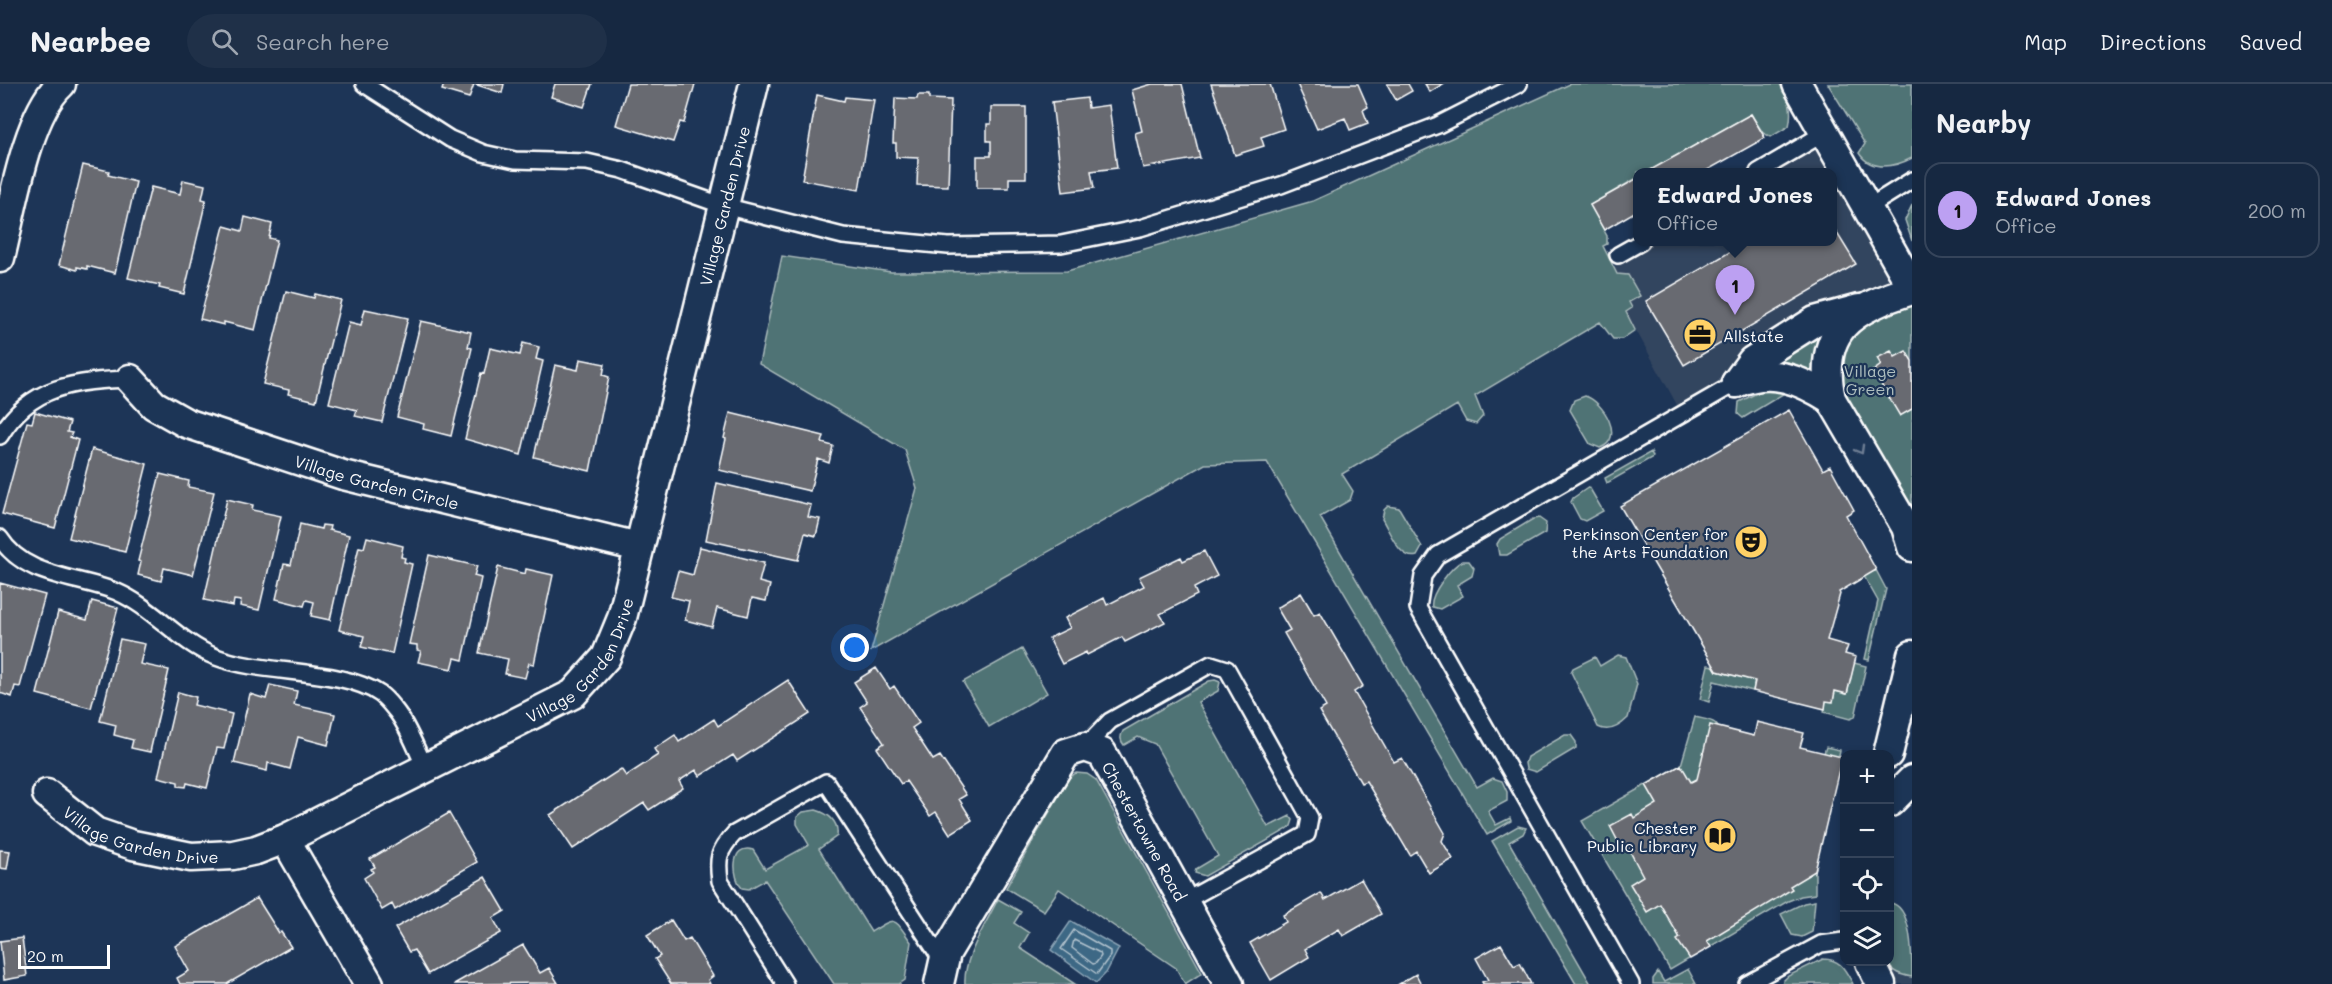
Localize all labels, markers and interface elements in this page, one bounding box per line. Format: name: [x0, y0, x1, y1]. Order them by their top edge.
search box: [187, 14, 607, 68]
text: Nearbee: [30, 23, 151, 59]
icon: search: [208, 25, 241, 58]
text: Search here: [256, 27, 390, 56]
text: Map: [2024, 28, 2067, 55]
text: Directions: [2100, 28, 2207, 55]
text: Saved: [2240, 28, 2302, 55]
text: Nearby: [1936, 106, 2031, 140]
street label: Village Garden Drive: [694, 124, 754, 288]
popup: [1633, 168, 1837, 246]
text: Edward Jones: [1657, 180, 1813, 209]
text: Edward Jones: [1995, 183, 2151, 212]
text: 1: [1953, 197, 1962, 223]
text: 200 m: [2248, 197, 2306, 223]
text: Office: [1657, 209, 1718, 235]
text: Office: [1995, 212, 2057, 238]
pin: 1: [1716, 266, 1754, 315]
office icon: Allstate: [1682, 317, 1718, 353]
place label: Allstate: [1723, 325, 1784, 346]
park label: Village Green: [1844, 360, 1896, 399]
one-way arrow: [1853, 444, 1865, 454]
street label: Village Garden Circle: [292, 449, 461, 513]
place label: Perkinson Center for the Arts Foundation: [1563, 523, 1728, 562]
theatre icon: Perkinson Center for the Arts Foundation: [1733, 524, 1769, 560]
street label: Village Garden Drive: [522, 596, 637, 727]
your location: [840, 633, 869, 662]
map controls: [1840, 750, 1894, 966]
button: +: [1840, 750, 1894, 804]
street label: Chestertowne Road: [1098, 758, 1192, 904]
street label: Village Garden Drive: [59, 801, 219, 868]
button: −: [1840, 804, 1894, 858]
place label: Chester Public Library: [1587, 817, 1697, 856]
library icon: Chester Public Library: [1702, 818, 1738, 854]
button: locate: [1840, 858, 1894, 912]
button: layers: [1840, 912, 1894, 966]
scale bar: [18, 942, 110, 970]
text: 20 m: [27, 945, 64, 966]

